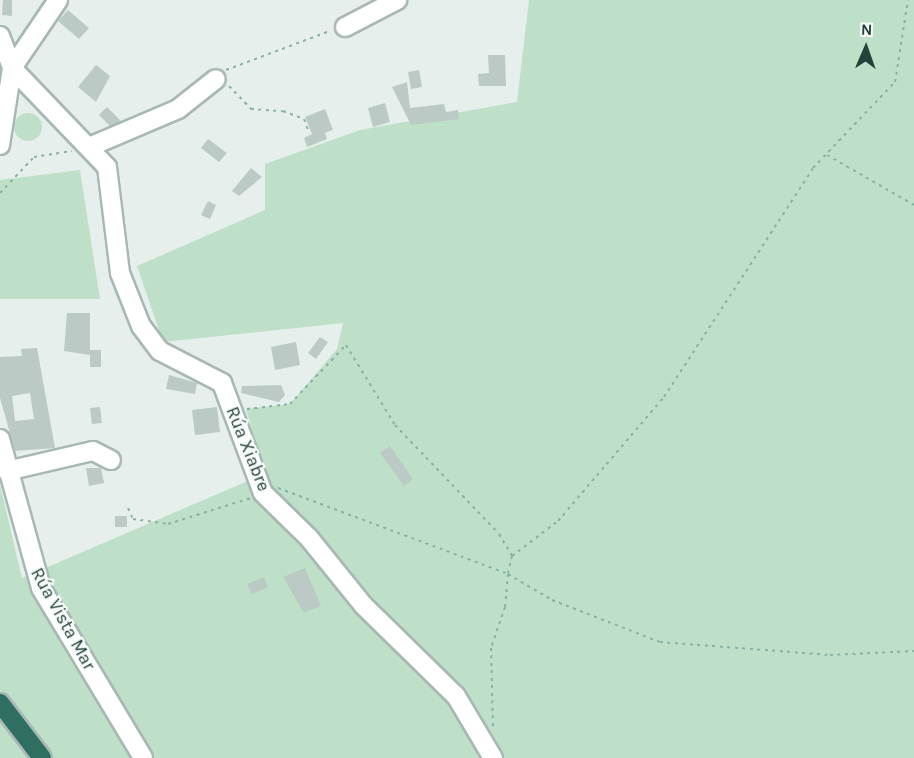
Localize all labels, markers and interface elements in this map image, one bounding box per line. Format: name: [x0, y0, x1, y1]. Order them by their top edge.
north arrow: [836, 18, 896, 78]
text: N: [861, 20, 873, 39]
street label: Rúa Xiabre: [221, 404, 275, 494]
street label: Rúa Vista Mar: [26, 564, 100, 674]

